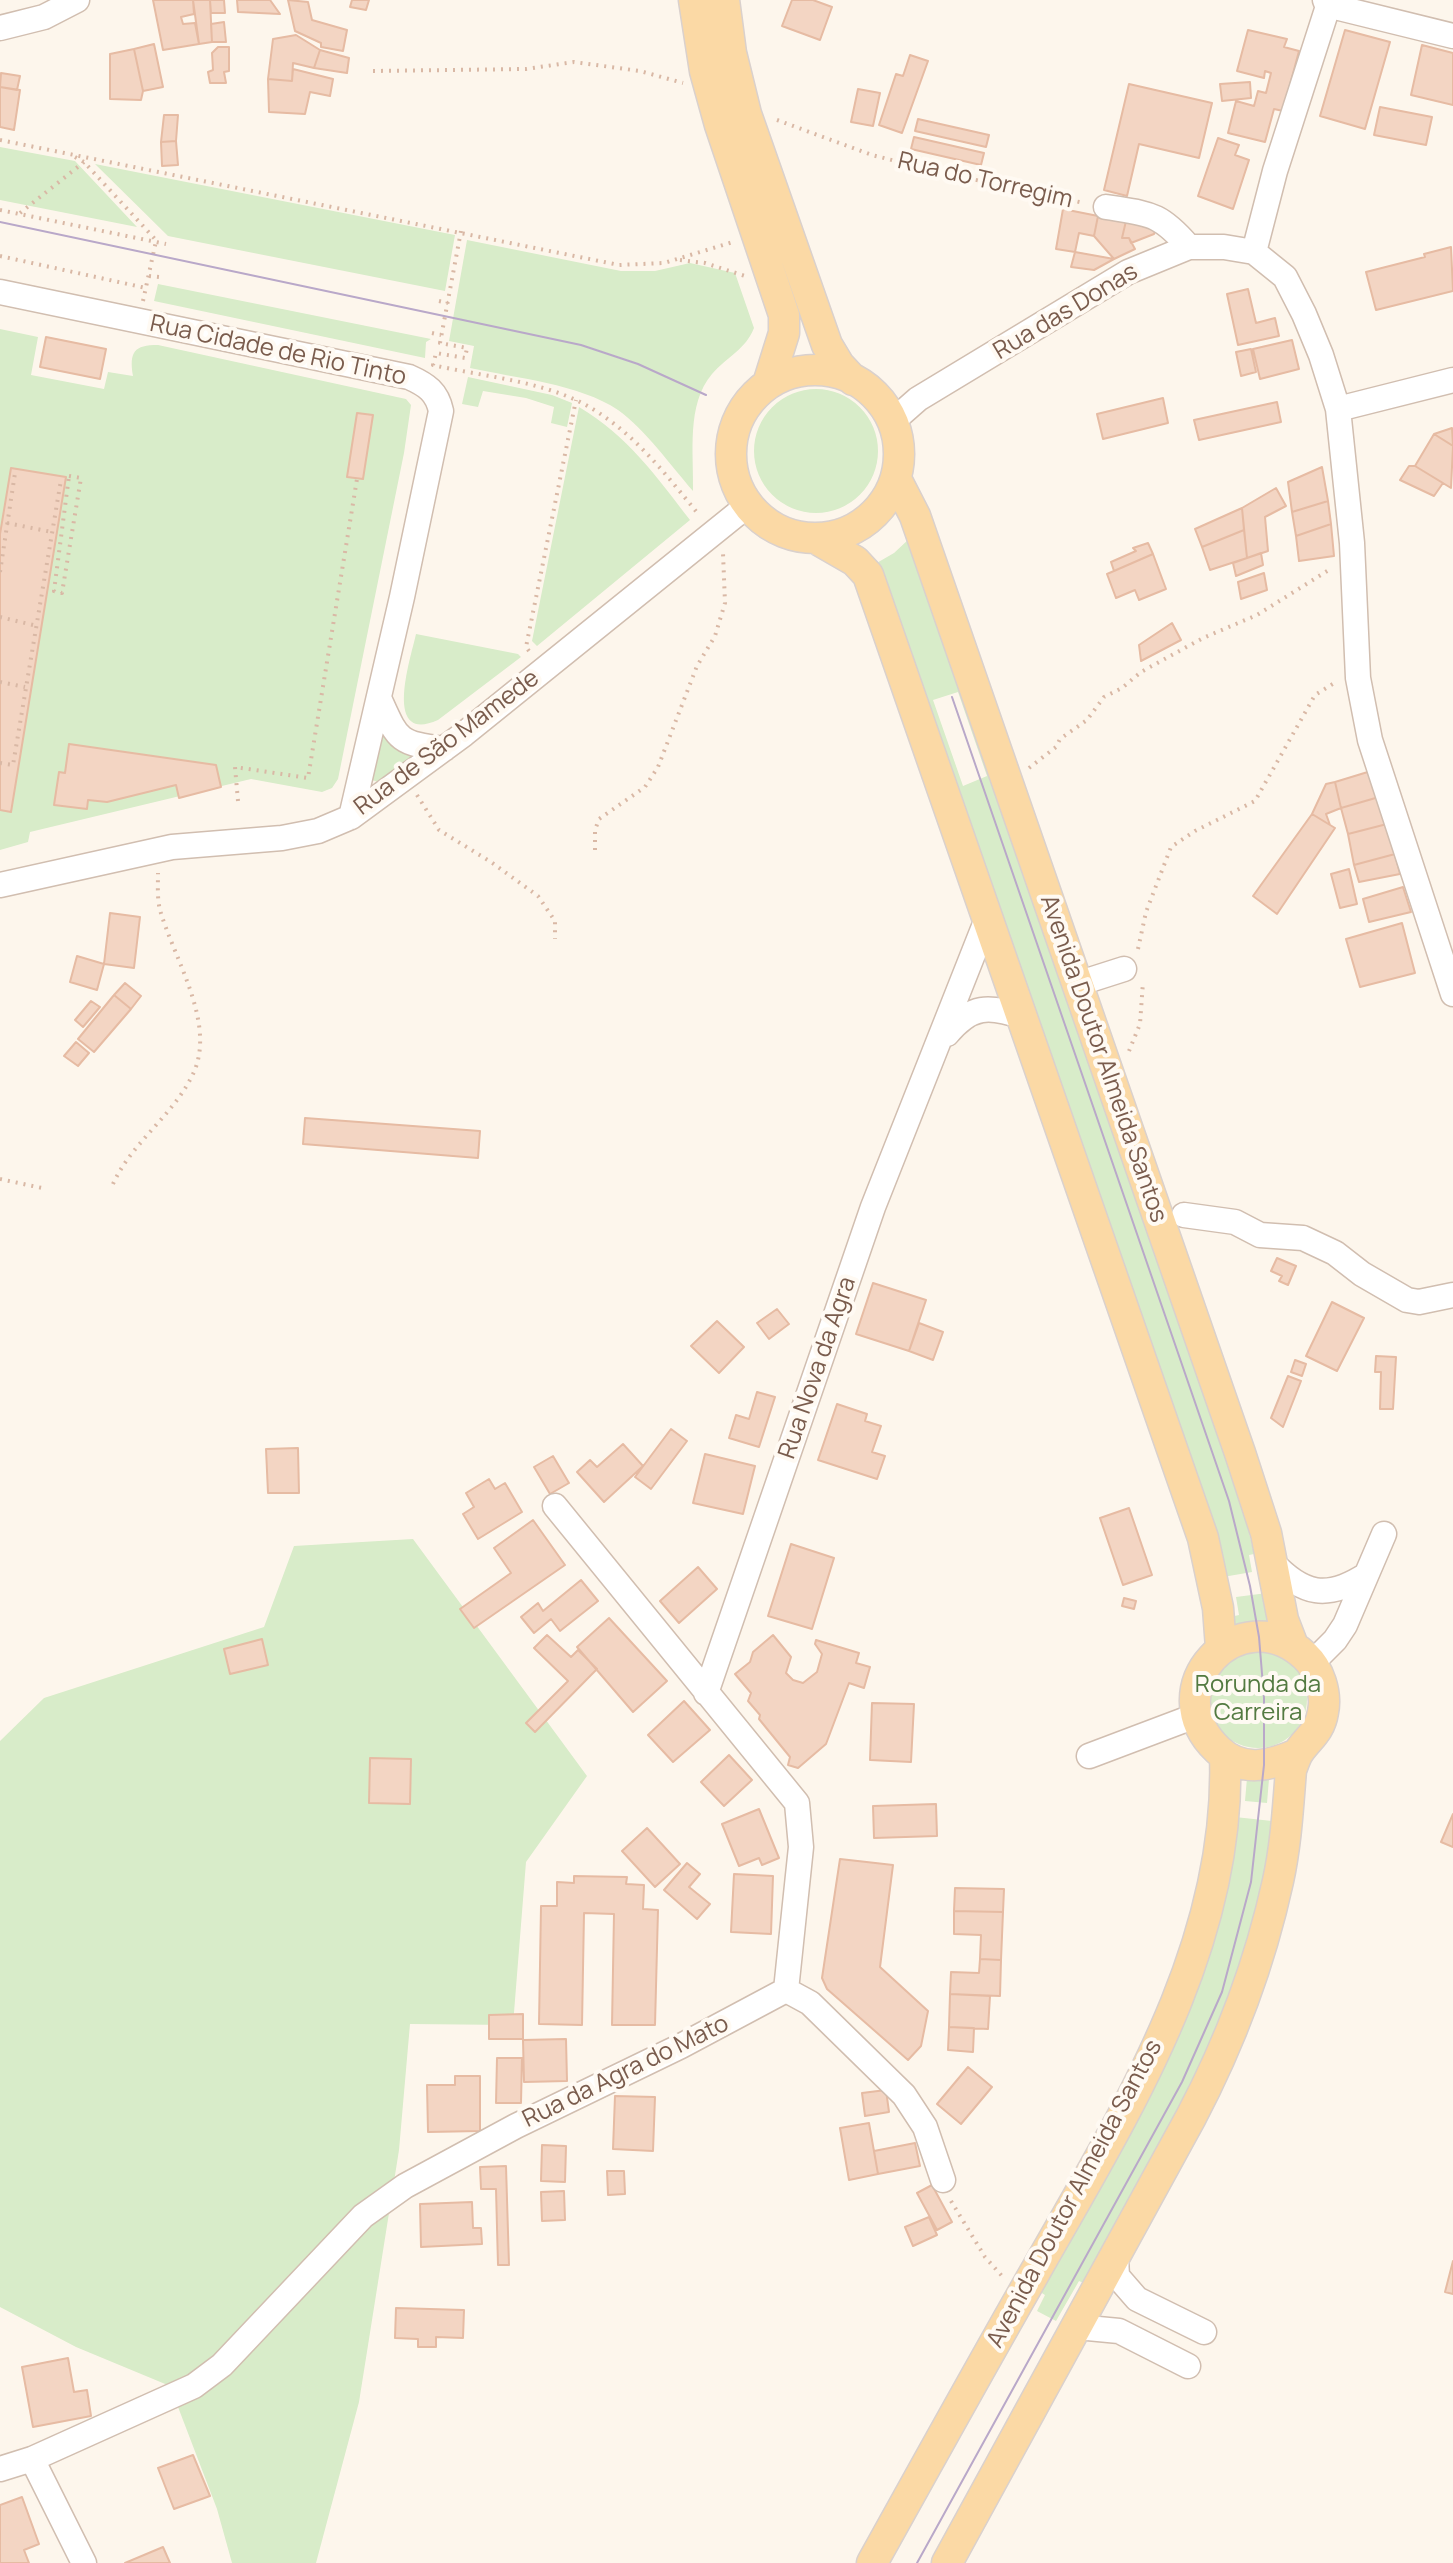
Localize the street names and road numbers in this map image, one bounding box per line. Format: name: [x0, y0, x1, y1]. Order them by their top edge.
street label: Rua do Torregim: [895, 147, 1075, 215]
street label: Rua das Donas: [989, 258, 1143, 366]
street label: Rua Cidade de Rio Tinto: [147, 310, 409, 392]
street label: Rua de São Mamede: [349, 664, 545, 822]
street label: Avenida Doutor Almeida Santos: [1033, 891, 1173, 1227]
street label: Rua Nova da Agra: [773, 1273, 863, 1463]
street label: Rua da Agra do Mato: [518, 2010, 734, 2134]
street label: Avenida Doutor Almeida Santos: [981, 2035, 1169, 2353]

